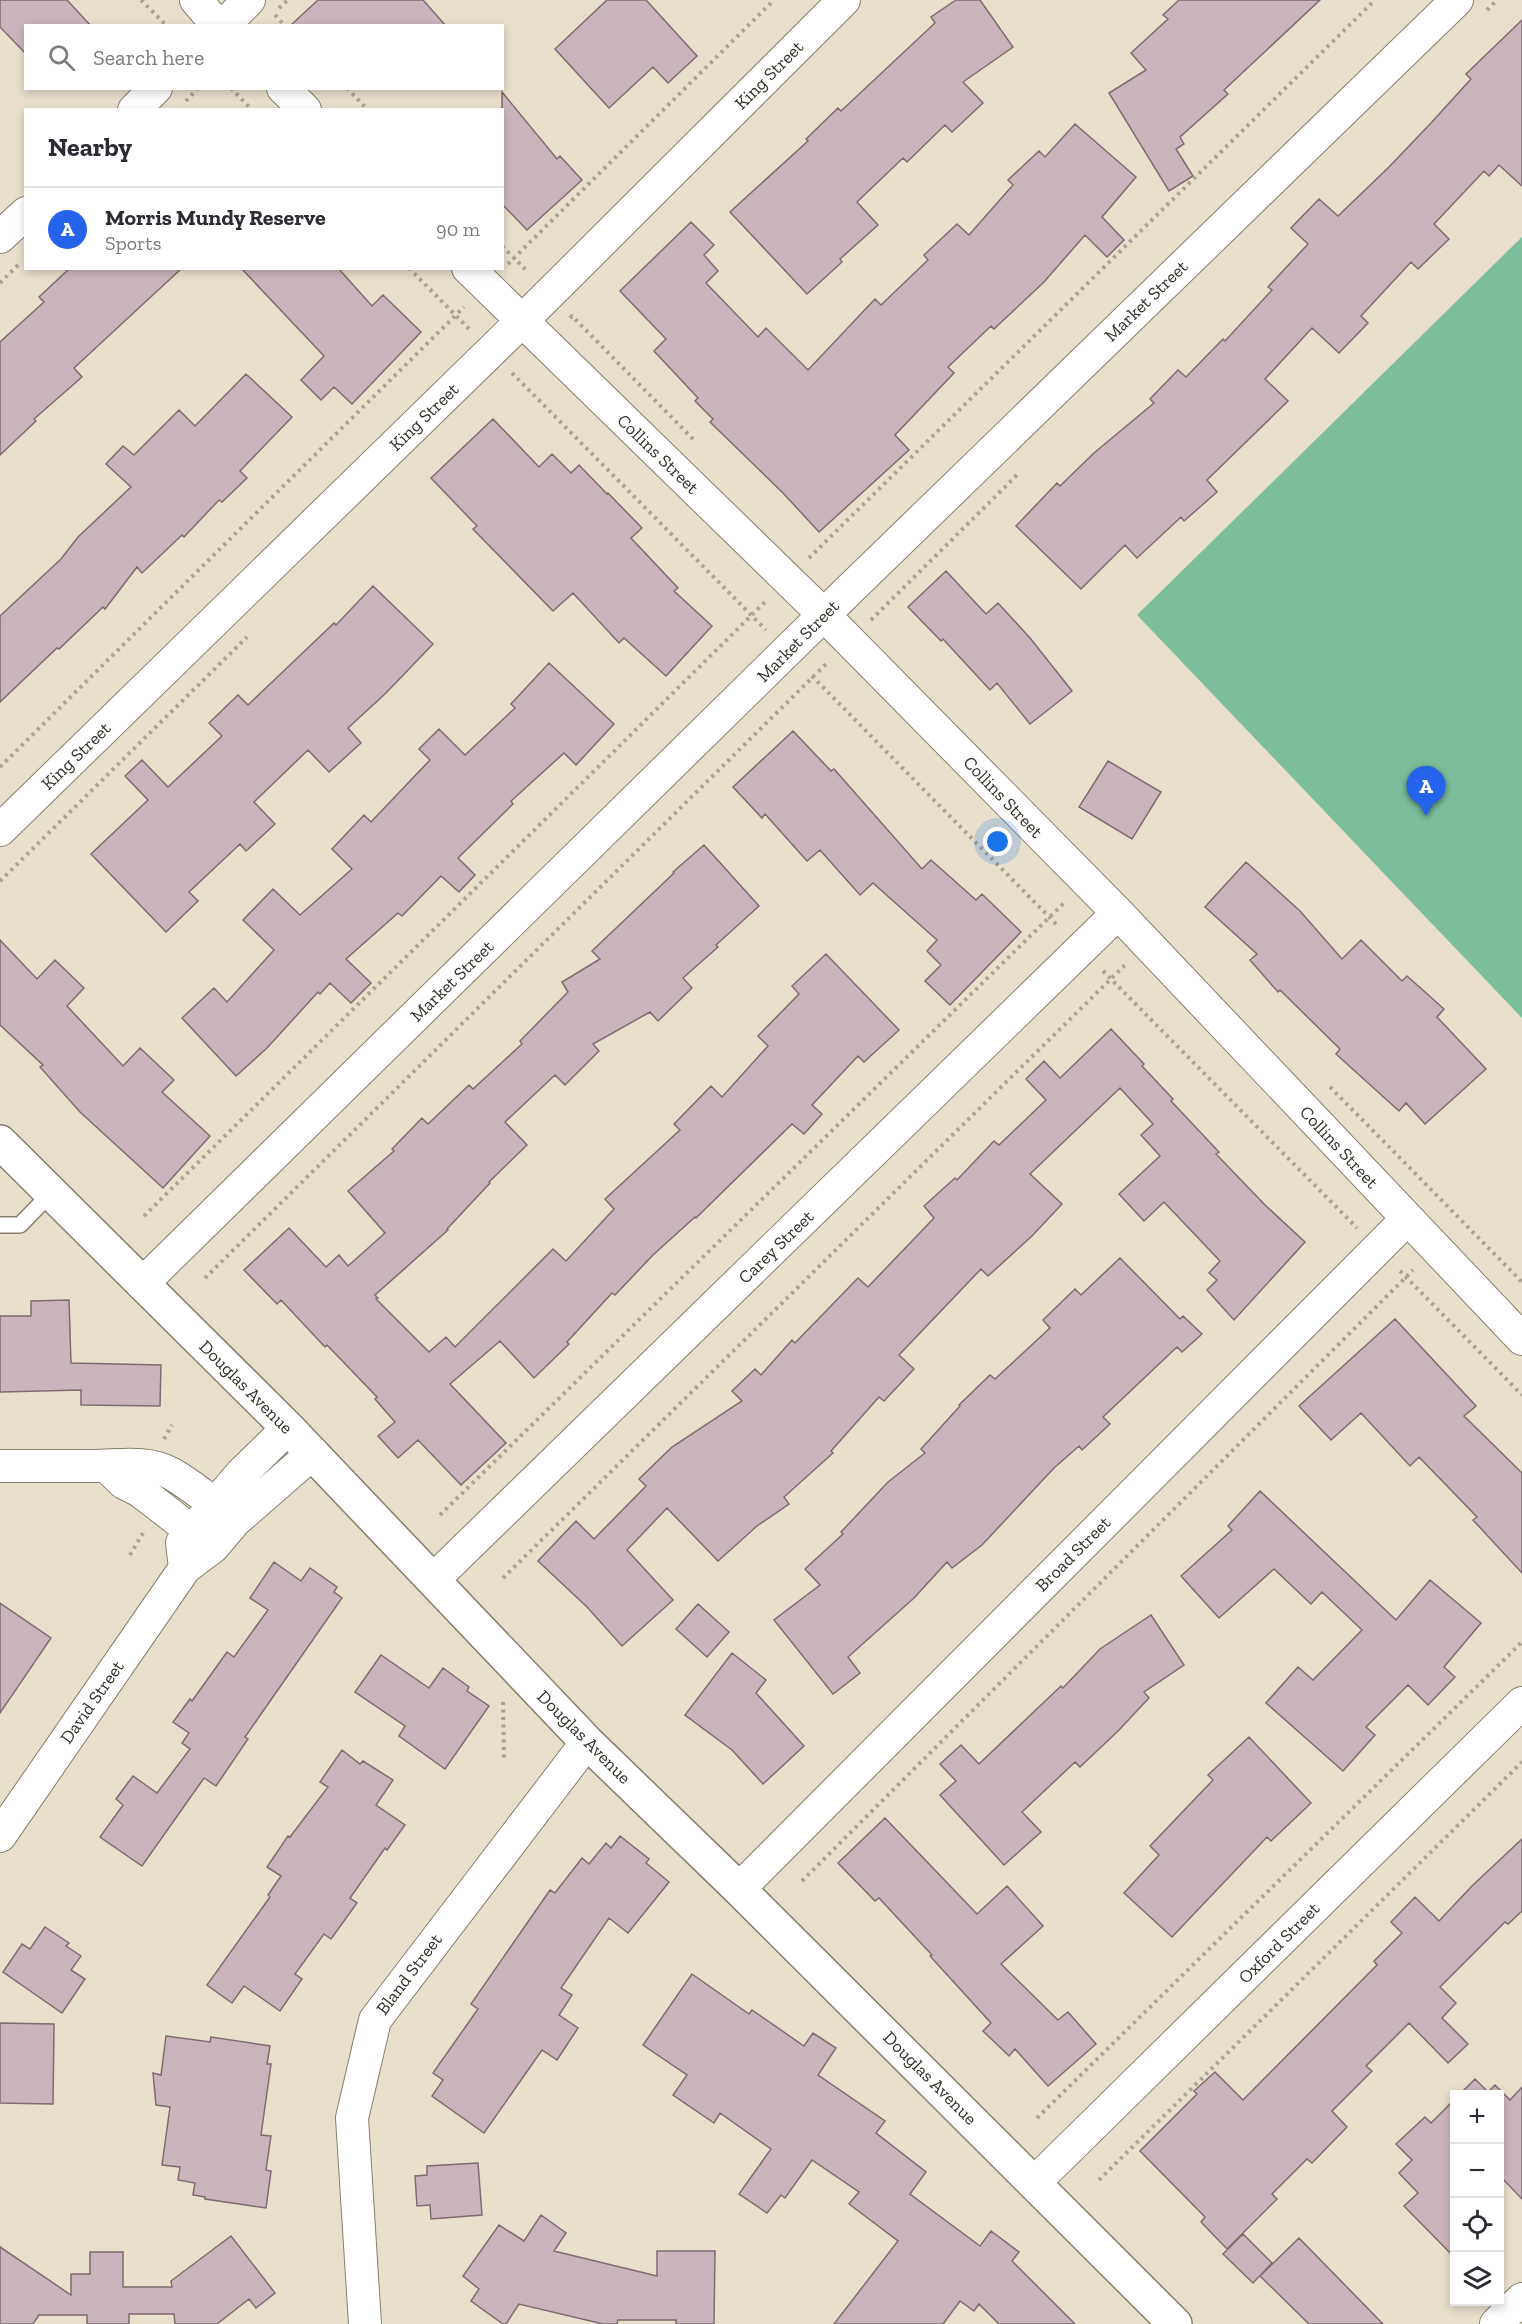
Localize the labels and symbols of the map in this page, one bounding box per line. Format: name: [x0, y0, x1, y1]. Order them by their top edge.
street label: King Street: [730, 36, 808, 114]
street label: Market Street: [1100, 256, 1193, 346]
street label: King Street: [385, 378, 464, 456]
street label: Collins Street: [613, 410, 704, 499]
street label: Market Street: [752, 595, 844, 687]
street label: King Street: [37, 717, 116, 795]
street label: Collins Street: [959, 752, 1048, 843]
pin: A: [1406, 766, 1446, 816]
your location: [983, 827, 1012, 856]
street label: Market Street: [406, 936, 499, 1026]
street label: Collins Street: [1295, 1101, 1383, 1193]
street label: Carey Street: [734, 1205, 819, 1288]
street label: Douglas Avenue: [194, 1335, 298, 1439]
street label: Broad Street: [1031, 1511, 1116, 1596]
street label: David Street: [55, 1656, 129, 1748]
street label: Douglas Avenue: [532, 1685, 636, 1789]
street label: Oxford Street: [1234, 1897, 1325, 1988]
street label: Bland Street: [371, 1929, 447, 2019]
street label: Douglas Avenue: [878, 2026, 982, 2130]

